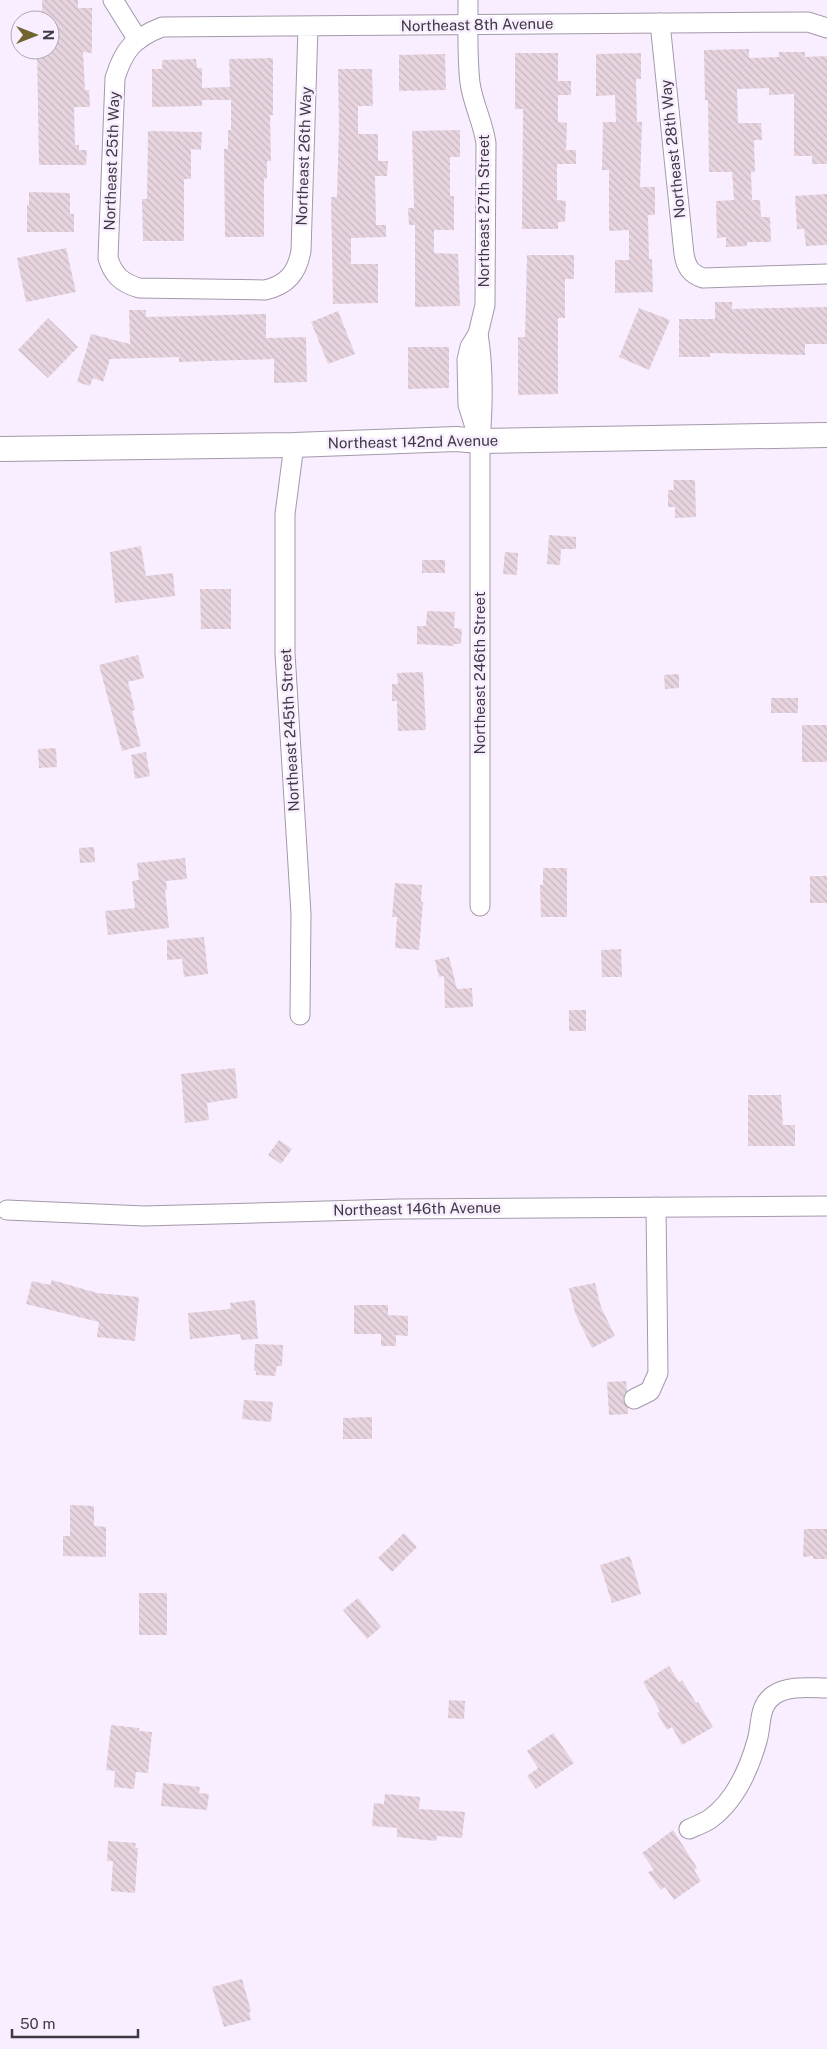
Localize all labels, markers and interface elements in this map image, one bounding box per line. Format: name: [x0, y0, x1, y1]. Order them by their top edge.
north arrow: [10, 10, 60, 60]
street label: Northeast 8th Avenue: [401, 15, 553, 34]
text: N: [40, 30, 56, 40]
street label: Northeast 28th Way: [657, 79, 688, 219]
street label: Northeast 26th Way: [293, 86, 314, 226]
street label: Northeast 25th Way: [101, 91, 122, 231]
street label: Northeast 27th Street: [475, 134, 492, 288]
street label: Northeast 142nd Avenue: [328, 432, 498, 451]
street label: Northeast 246th Street: [471, 591, 488, 754]
street label: Northeast 245th Street: [277, 648, 302, 812]
street label: Northeast 146th Avenue: [333, 1199, 501, 1218]
scale bar: [12, 2006, 139, 2038]
text: 50 m: [20, 2015, 55, 2032]

